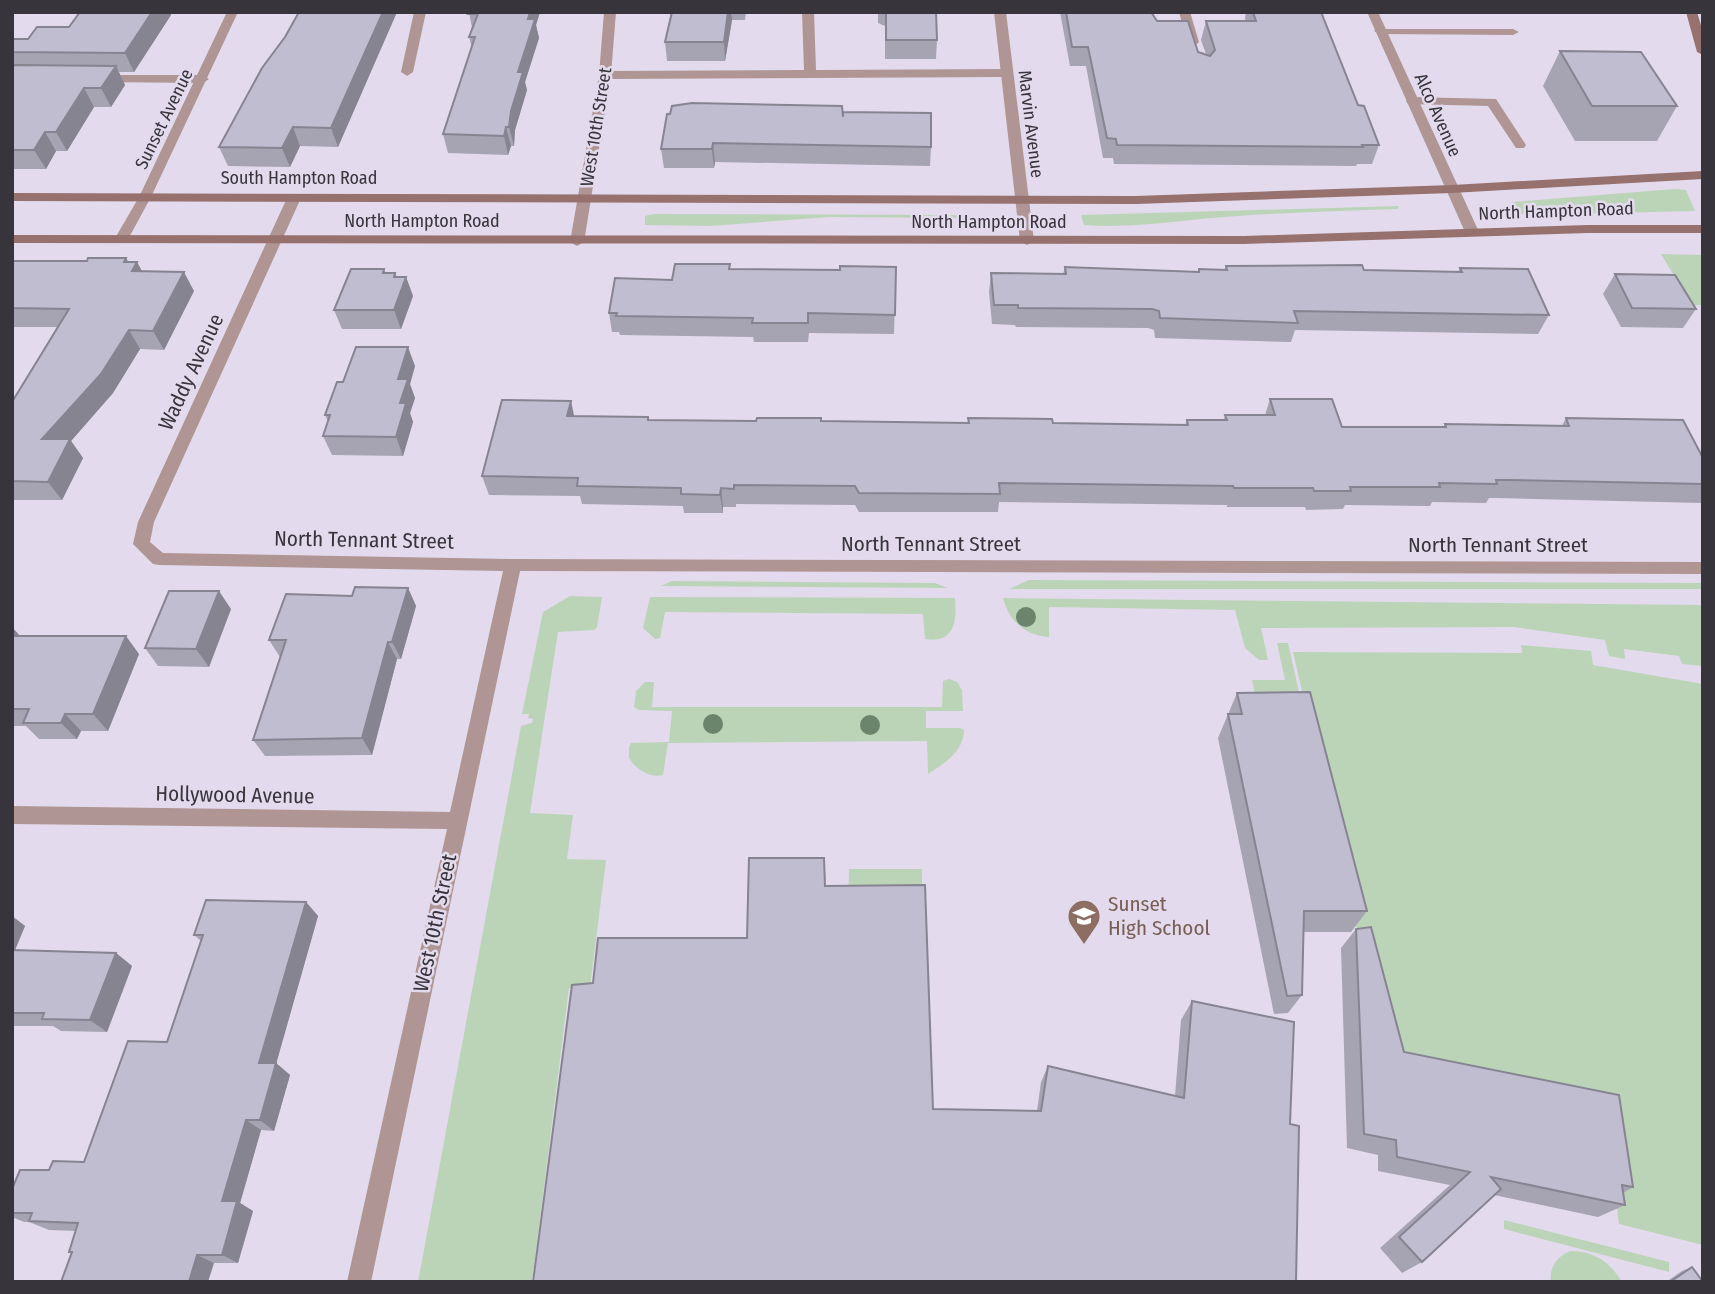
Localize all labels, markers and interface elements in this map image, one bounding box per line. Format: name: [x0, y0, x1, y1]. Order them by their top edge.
street label: Sunset Avenue: [130, 65, 198, 173]
street label: West 10th Street: [576, 66, 616, 188]
street label: Marvin Avenue: [1013, 69, 1049, 179]
street label: Alco Avenue: [1410, 70, 1466, 160]
street label: South Hampton Road: [221, 167, 377, 189]
street label: North Hampton Road: [1478, 197, 1634, 225]
street label: North Hampton Road: [344, 210, 500, 232]
street label: North Hampton Road: [911, 211, 1067, 233]
street label: Waddy Avenue: [153, 310, 229, 434]
street label: North Tennant Street: [274, 525, 454, 555]
street label: North Tennant Street: [841, 531, 1021, 557]
street label: North Tennant Street: [1408, 532, 1588, 558]
street label: Hollywood Avenue: [155, 781, 315, 809]
street label: West 10th Street: [408, 852, 462, 994]
place label: Sunset High School: [1108, 891, 1210, 941]
school or university icon: Sunset High School: [1065, 897, 1103, 946]

